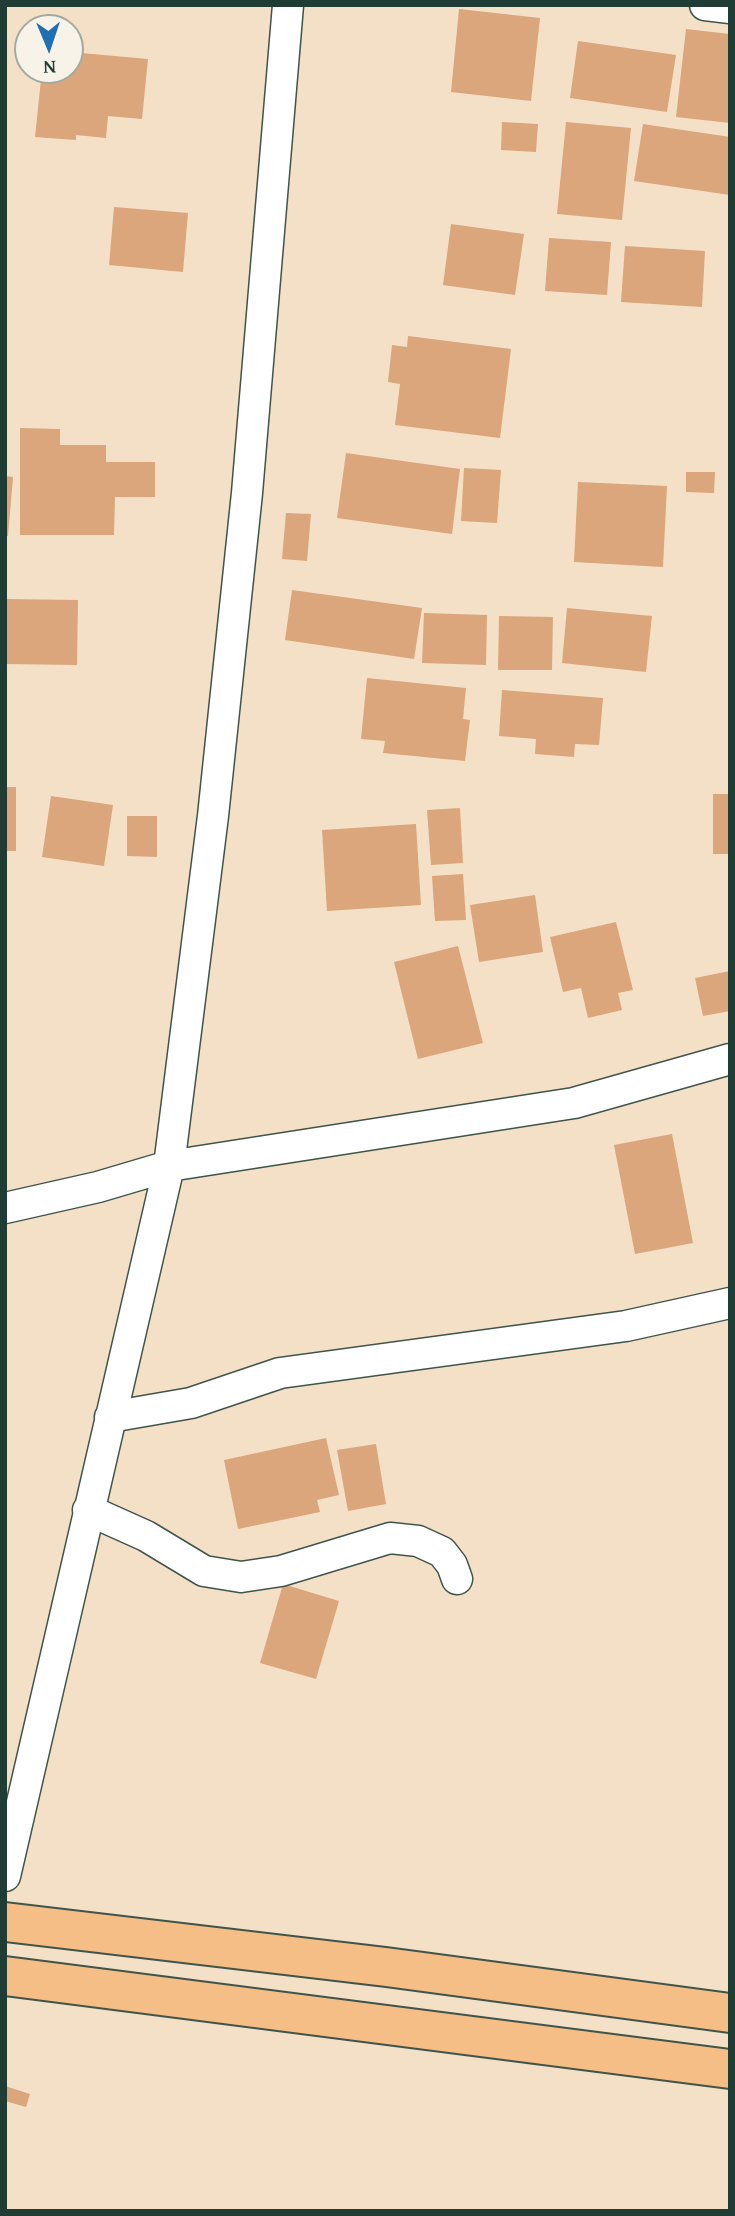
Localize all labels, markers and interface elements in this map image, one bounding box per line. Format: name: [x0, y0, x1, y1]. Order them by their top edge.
north arrow: [14, 14, 84, 84]
text: N: [43, 54, 57, 82]

